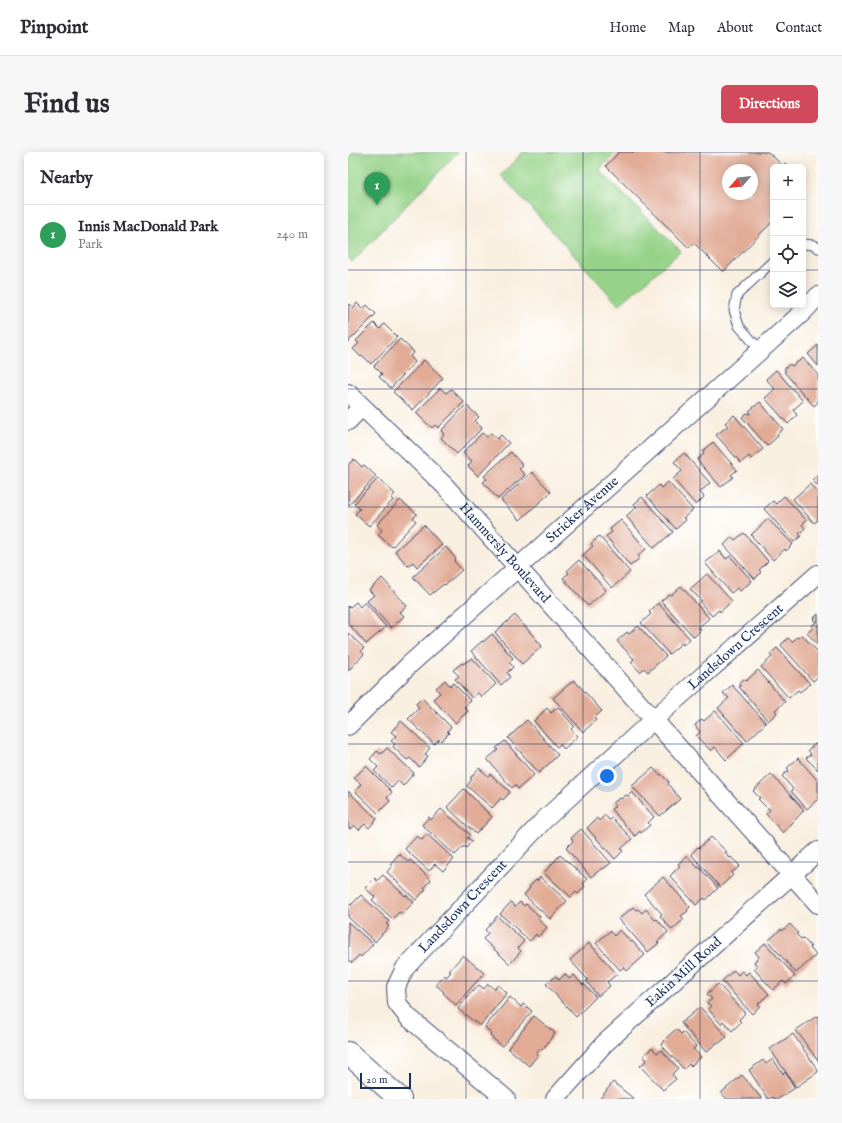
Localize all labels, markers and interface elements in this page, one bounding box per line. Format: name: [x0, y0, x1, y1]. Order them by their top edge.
text: Pinpoint: [20, 16, 88, 40]
text: Home: [610, 19, 646, 37]
text: Map: [668, 19, 695, 37]
text: About: [717, 19, 753, 37]
text: Contact: [775, 19, 822, 37]
button: Directions: [721, 85, 818, 123]
text: Find us: [24, 87, 110, 122]
north arrow: [722, 164, 758, 200]
map controls: [770, 164, 806, 308]
button: +: [770, 164, 806, 200]
text: Nearby: [40, 168, 93, 189]
pin: 1: [364, 172, 390, 205]
button: −: [770, 200, 806, 236]
text: Innis MacDonald Park: [78, 217, 218, 236]
text: 1: [51, 226, 55, 243]
text: 240 m: [276, 226, 308, 243]
text: Park: [78, 236, 103, 253]
button: locate: [770, 236, 806, 272]
button: layers: [770, 272, 806, 308]
street label: Stricker Avenue: [542, 472, 623, 547]
street label: Hammersly Boulevard: [455, 499, 555, 607]
street label: Landsdown Crescent: [684, 600, 787, 694]
your location: [597, 766, 617, 786]
street label: Landsdown Crescent: [415, 856, 511, 957]
street label: Eakin Mill Road: [642, 933, 726, 1011]
scale bar: [360, 1071, 411, 1090]
text: 20 m: [366, 1073, 387, 1087]

